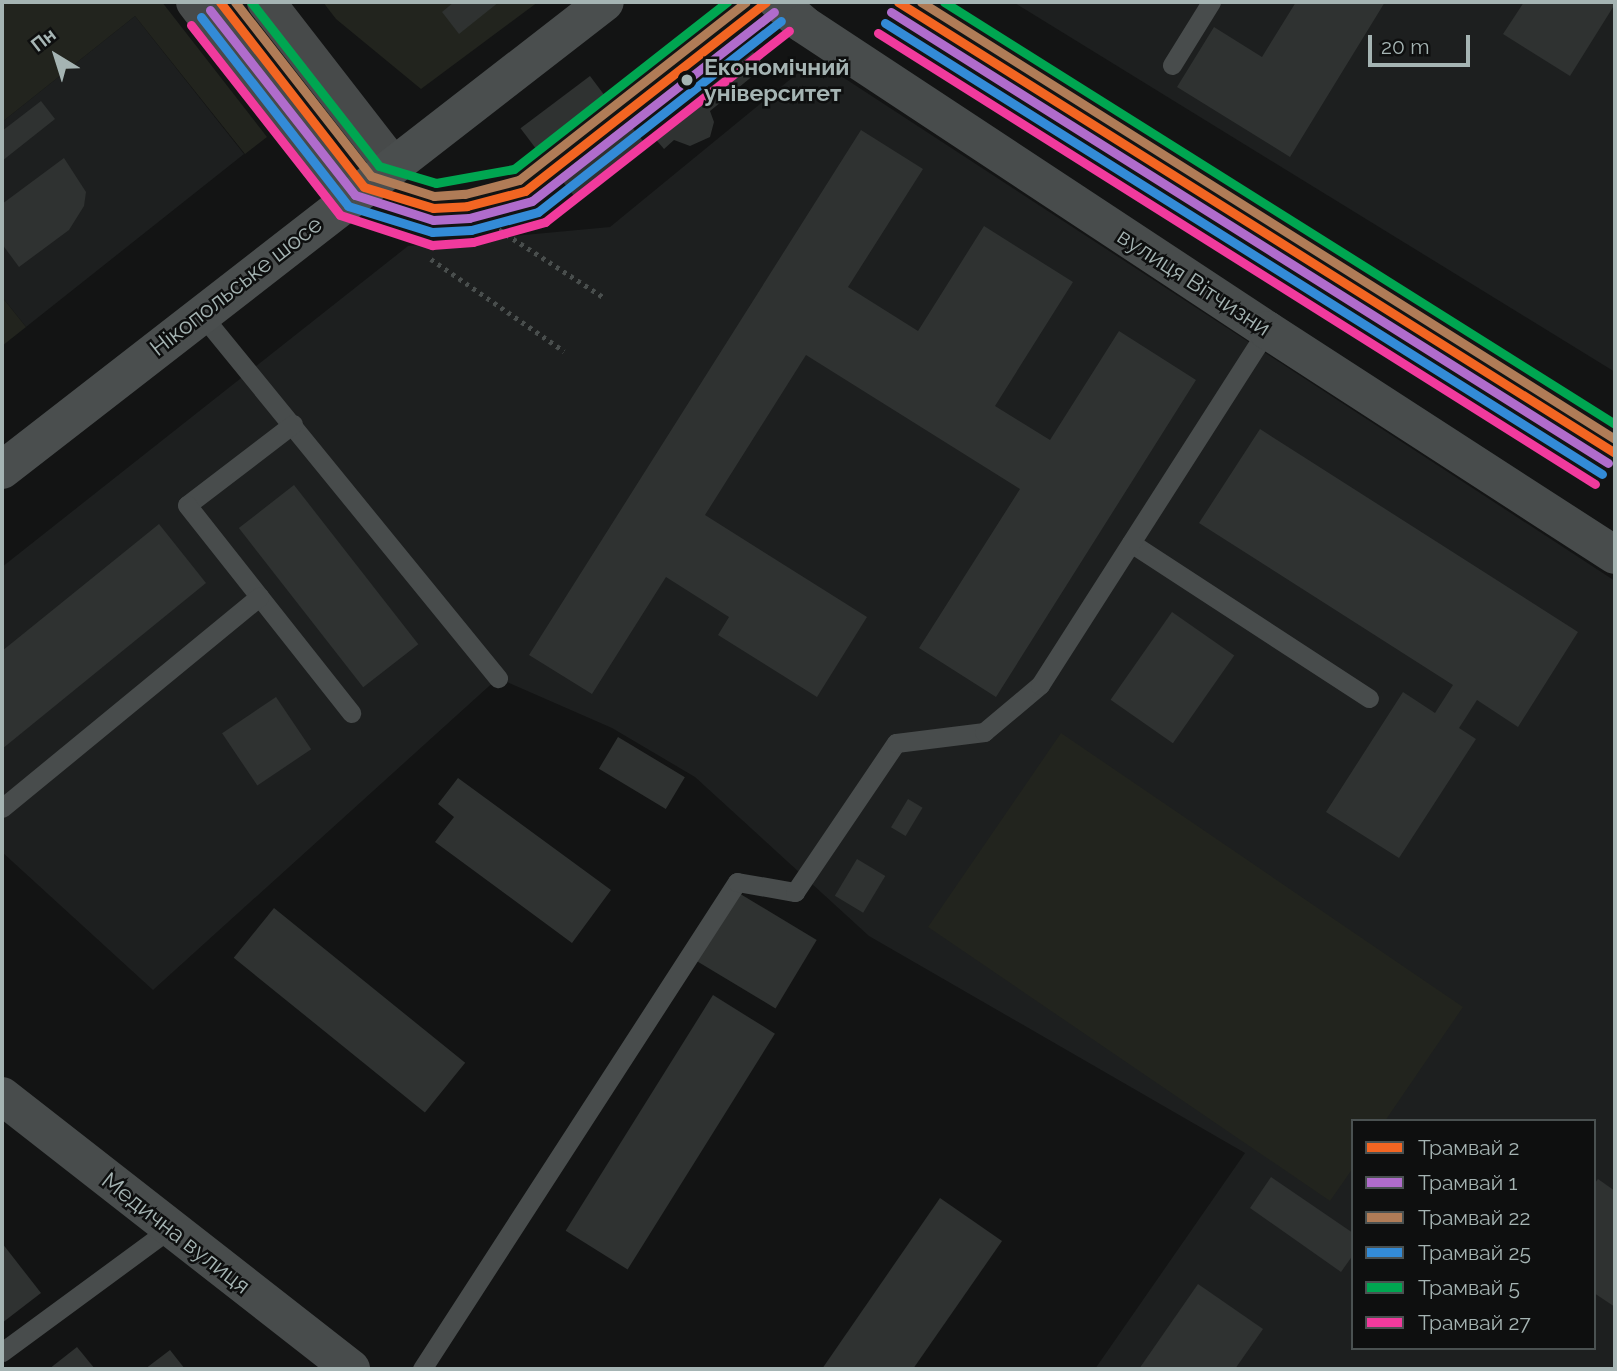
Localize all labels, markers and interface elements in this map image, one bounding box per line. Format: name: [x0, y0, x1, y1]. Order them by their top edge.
north arrow: [21, 21, 91, 91]
scale bar: [1372, 21, 1474, 65]
text: Пн: [26, 23, 60, 56]
text: 20 m: [1381, 34, 1429, 59]
place label: Економічний університет: [704, 53, 849, 107]
marker: Економічний університет: [676, 69, 698, 91]
street label: Нікопольське шосе: [144, 210, 328, 362]
street label: вулиця Вітчизни: [1112, 222, 1276, 342]
legend: [1351, 1119, 1596, 1350]
text: Трамвай 2: [1418, 1135, 1520, 1160]
street label: Медична вулиця: [96, 1166, 256, 1300]
text: Трамвай 1: [1418, 1170, 1518, 1195]
text: Трамвай 22: [1418, 1205, 1530, 1230]
text: Трамвай 25: [1418, 1240, 1531, 1265]
text: Трамвай 5: [1418, 1275, 1520, 1300]
text: Трамвай 27: [1418, 1310, 1531, 1335]

